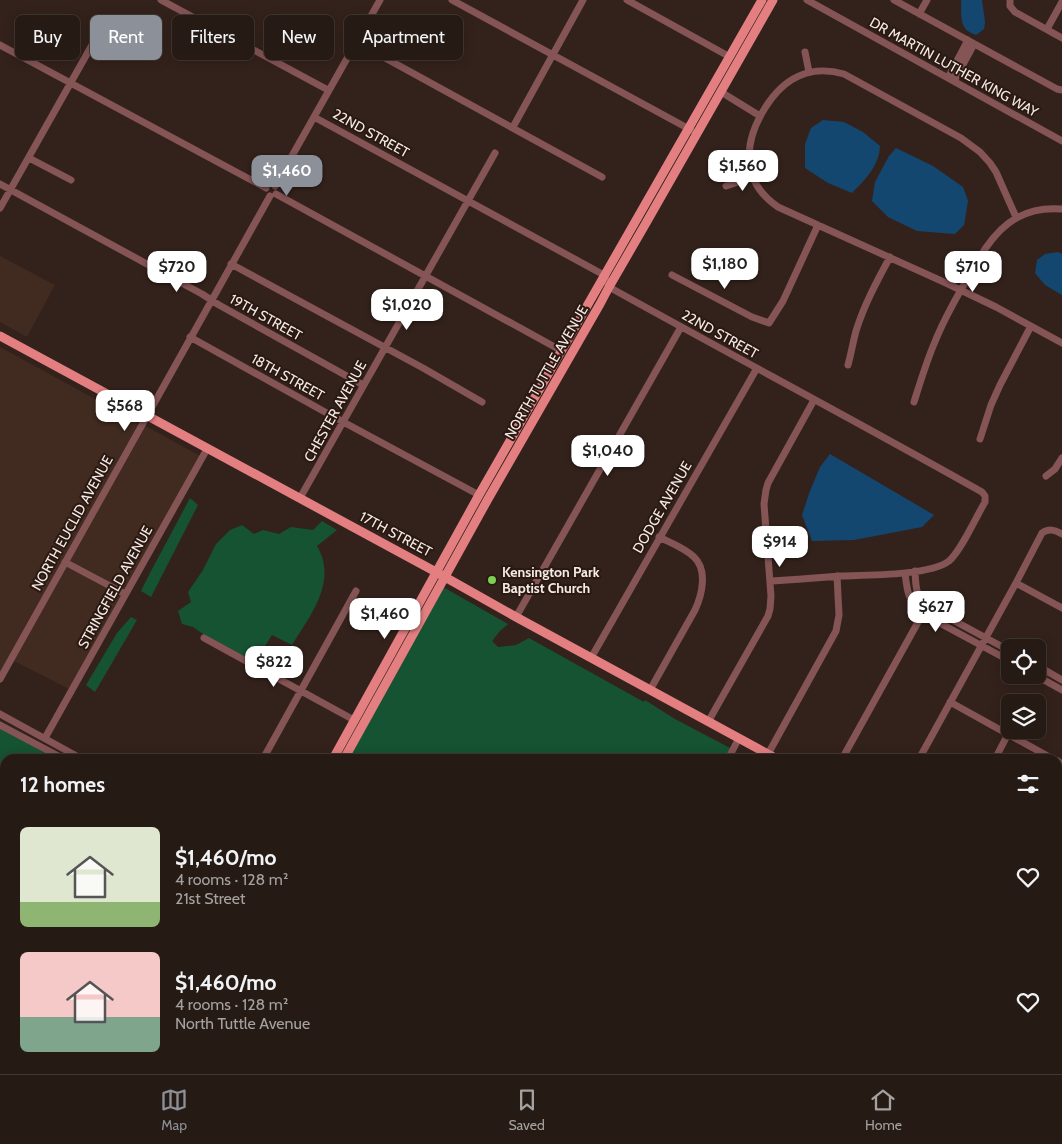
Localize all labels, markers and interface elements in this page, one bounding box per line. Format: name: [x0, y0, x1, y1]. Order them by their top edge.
street label: DR MARTIN LUTHER KING WAY: [867, 13, 1042, 121]
chip: Buy: [15, 15, 80, 60]
chip: Rent: [90, 15, 162, 60]
chip: Filters: [172, 15, 254, 60]
chip: New: [264, 15, 334, 60]
chip: Apartment: [344, 15, 463, 60]
street label: 22ND STREET: [329, 105, 413, 162]
pin: $1,560: [702, 150, 784, 192]
pin: $1,460: [246, 154, 328, 197]
text: $1,560: [719, 156, 767, 175]
text: $1,460: [262, 161, 312, 180]
pin: $1,180: [684, 248, 766, 290]
pin: $720: [147, 250, 207, 293]
pin: $710: [943, 250, 1003, 293]
text: $1,180: [702, 254, 748, 273]
text: $720: [158, 257, 196, 276]
text: $710: [956, 257, 990, 276]
pin: $1,020: [366, 288, 448, 331]
street label: 19TH STREET: [227, 290, 306, 345]
text: $1,020: [382, 295, 432, 314]
street label: NORTH TUTTLE AVENUE: [500, 302, 592, 442]
street label: 22ND STREET: [678, 306, 762, 363]
street label: 18TH STREET: [248, 350, 328, 405]
street label: CHESTER AVENUE: [300, 357, 370, 465]
pin: $568: [95, 390, 155, 432]
text: $568: [107, 396, 143, 415]
pin: $1,040: [567, 434, 649, 477]
text: $1,040: [582, 441, 634, 460]
street label: NORTH EUCLID AVENUE: [27, 452, 117, 594]
street label: DODGE AVENUE: [628, 458, 696, 556]
street label: 17TH STREET: [357, 507, 436, 561]
street label: STRINGFIELD AVENUE: [74, 522, 156, 652]
pin: $914: [750, 526, 810, 568]
text: $914: [763, 532, 797, 551]
place label: Kensington Park Baptist Church: [502, 563, 600, 597]
marker: Kensington Park Baptist Church: [486, 574, 498, 586]
pin: $627: [906, 590, 966, 633]
text: $627: [919, 597, 953, 616]
pin: $1,460: [344, 598, 426, 640]
text: $1,460: [360, 604, 410, 623]
map controls: [1001, 639, 1046, 739]
button: locate: [1001, 639, 1046, 684]
pin: $822: [244, 646, 304, 688]
text: $822: [256, 652, 292, 671]
button: layers: [1001, 694, 1046, 739]
icon: filters: [1014, 770, 1042, 798]
text: 12 homes: [20, 772, 105, 797]
text: $1,460/mo: [175, 845, 276, 870]
icon: home: [60, 847, 120, 907]
icon: heart: [1014, 863, 1042, 891]
text: 4 rooms · 128 m²: [175, 870, 288, 889]
text: 21st Street: [175, 889, 245, 908]
text: $1,460/mo: [175, 970, 276, 995]
icon: home: [60, 972, 120, 1032]
icon: heart: [1014, 988, 1042, 1016]
text: 4 rooms · 128 m²: [175, 995, 288, 1014]
text: North Tuttle Avenue: [175, 1014, 310, 1033]
tab: Map: [160, 1086, 188, 1134]
tab: Saved: [508, 1086, 545, 1134]
tab: Home: [865, 1086, 902, 1134]

